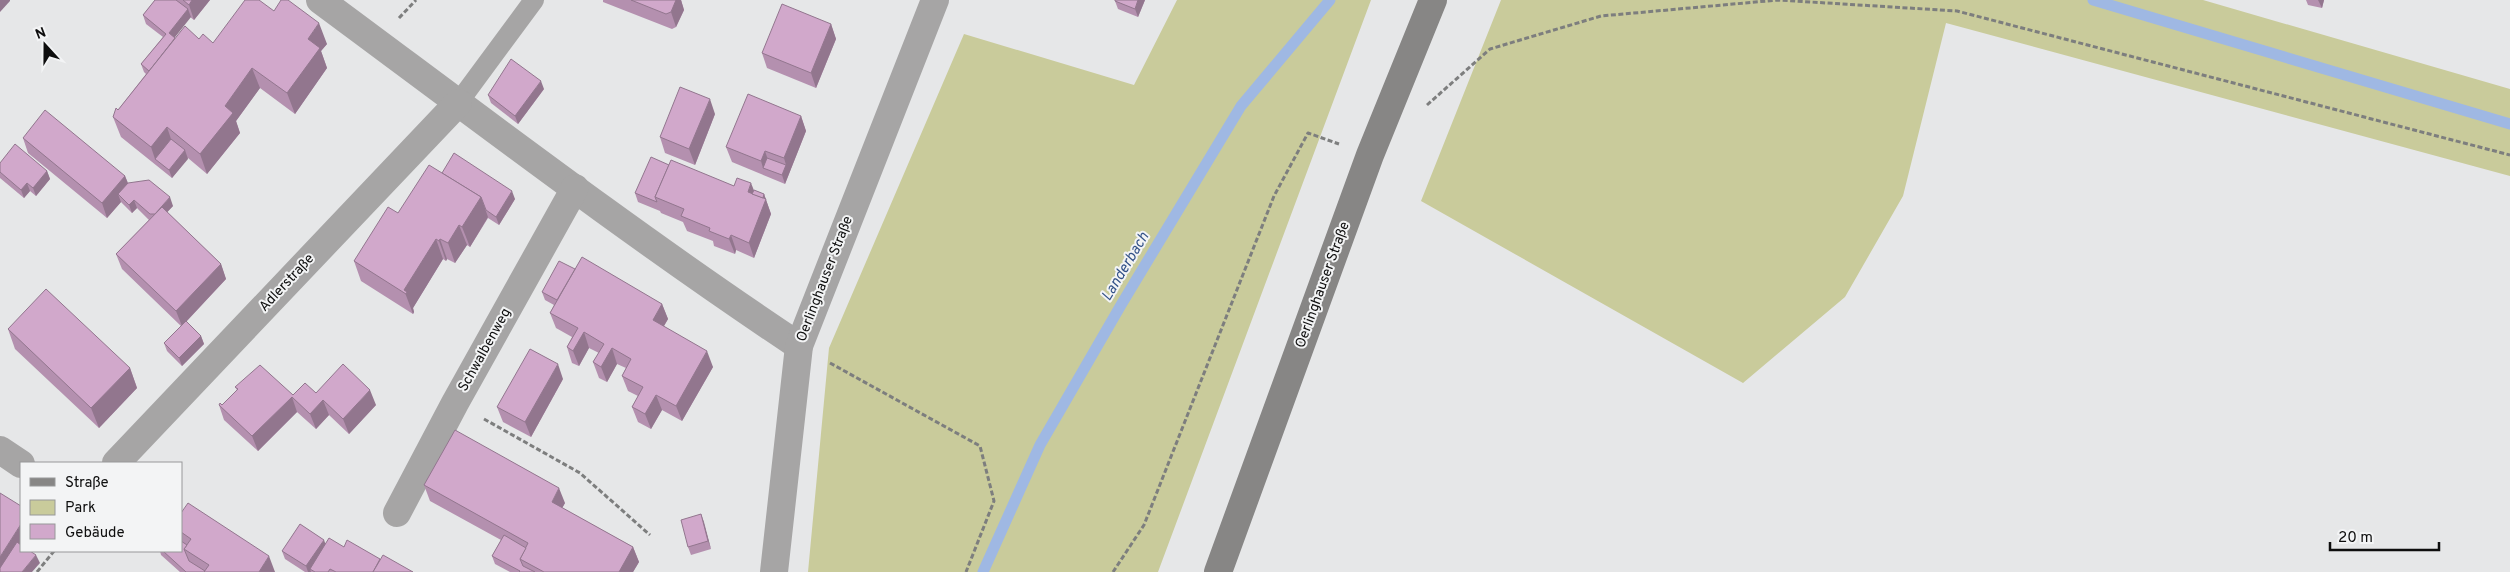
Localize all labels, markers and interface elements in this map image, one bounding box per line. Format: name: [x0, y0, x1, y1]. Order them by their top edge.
north arrow: [20, 20, 70, 70]
text: N: [33, 25, 49, 44]
street label: Oerlinghauser Straße: [793, 214, 857, 344]
street label: Oerlinghauser Straße: [1292, 220, 1354, 350]
water label: Landerbach: [1098, 229, 1154, 305]
street label: Adlerstraße: [256, 251, 318, 315]
street label: Schwalbenweg: [455, 305, 515, 395]
legend: [20, 462, 182, 552]
text: Straße: [65, 474, 109, 493]
text: Park: [65, 499, 96, 518]
scale bar: [2330, 520, 2439, 552]
text: Gebäude: [65, 524, 125, 543]
text: 20 m: [2338, 529, 2373, 548]

